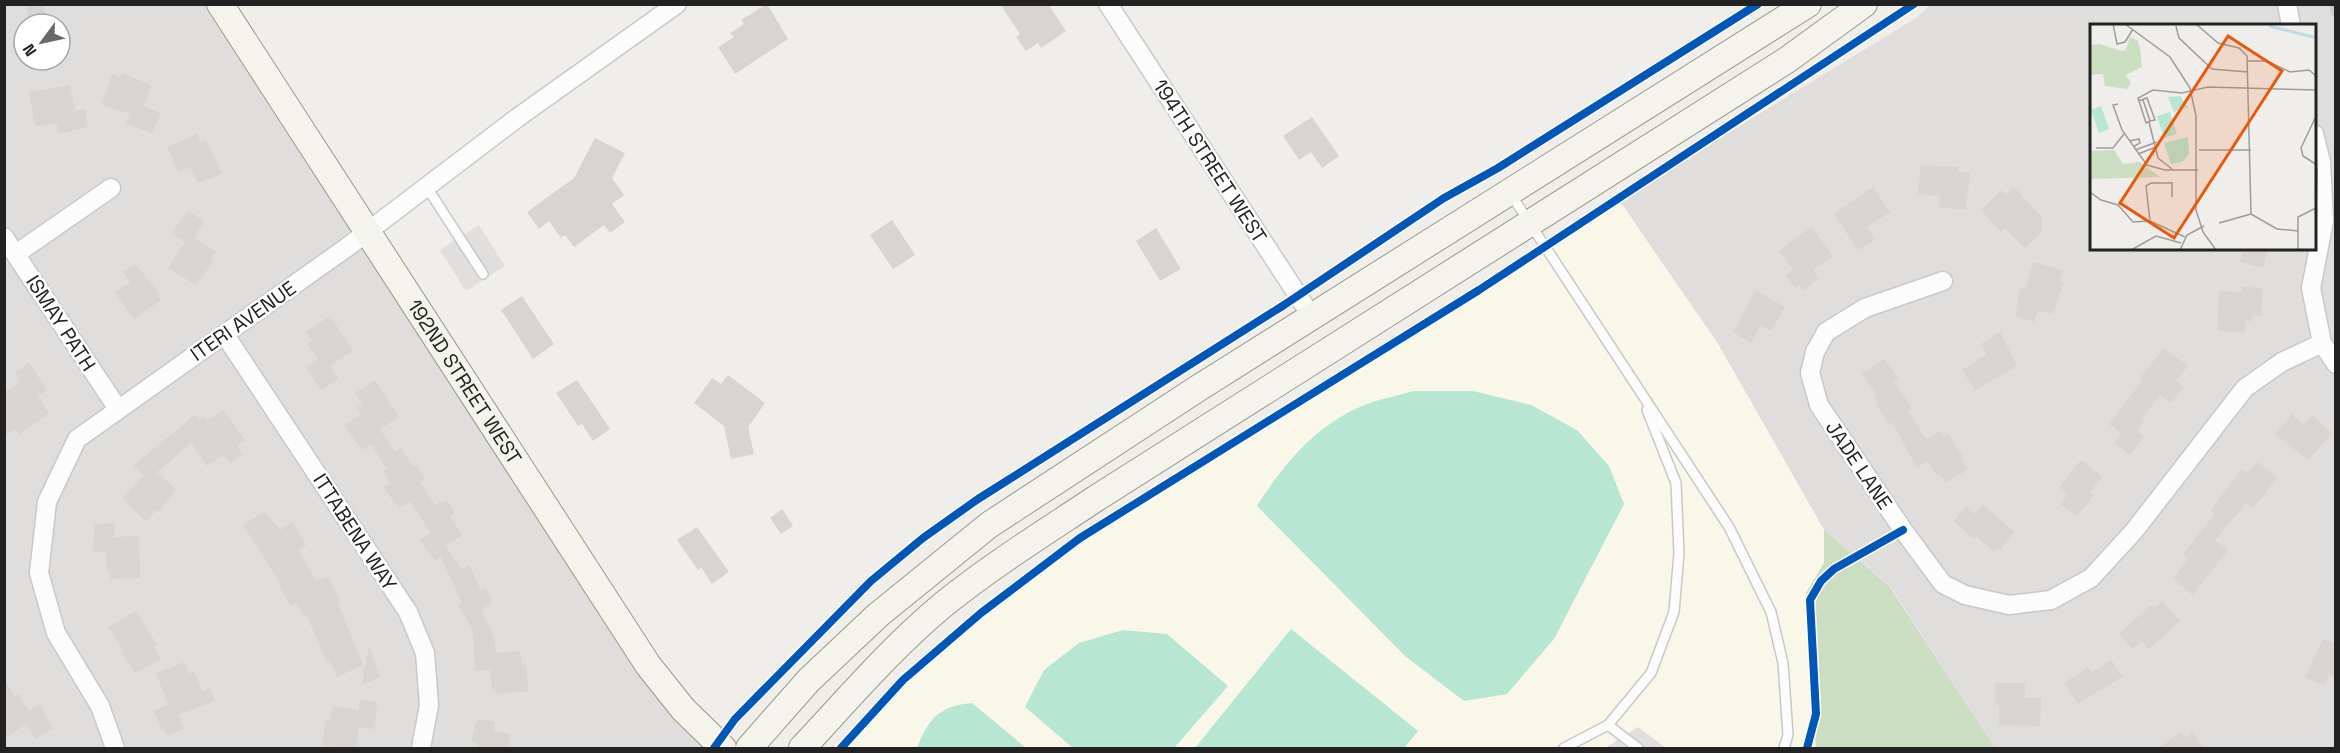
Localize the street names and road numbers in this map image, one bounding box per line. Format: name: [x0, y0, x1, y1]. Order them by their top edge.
street label: 194TH STREET WEST: [1147, 74, 1273, 248]
street label: ISMAY PATH: [20, 270, 102, 376]
street label: ITERI AVENUE: [185, 275, 301, 367]
street label: 192ND STREET WEST: [402, 294, 528, 469]
street label: JADE LANE: [1820, 416, 1898, 514]
street label: ITTABENA WAY: [307, 468, 403, 596]

